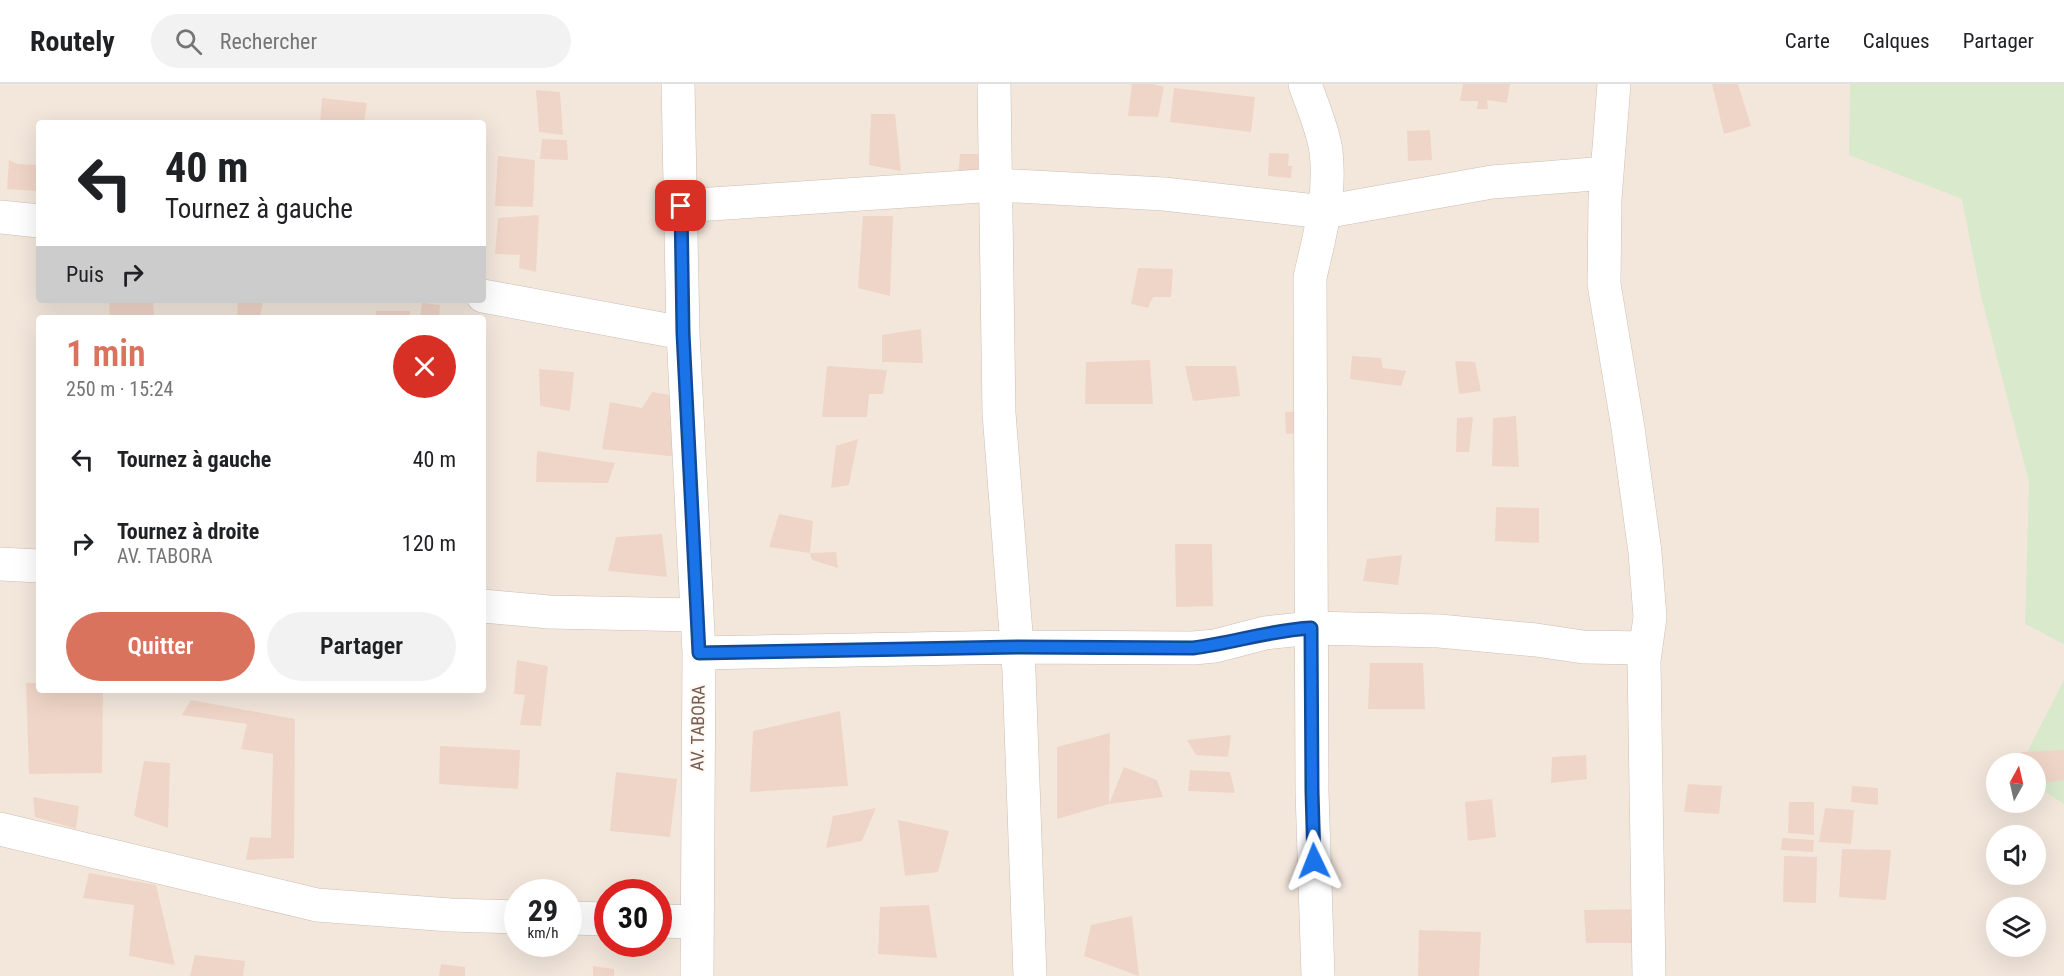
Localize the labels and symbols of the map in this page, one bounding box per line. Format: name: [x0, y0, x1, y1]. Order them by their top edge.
pin: [655, 180, 706, 231]
street label: AV. TABORA: [686, 684, 709, 771]
north arrow: [1986, 753, 2046, 813]
position arrow: [1282, 829, 1346, 893]
speed limit sign: 30: [594, 879, 672, 957]

